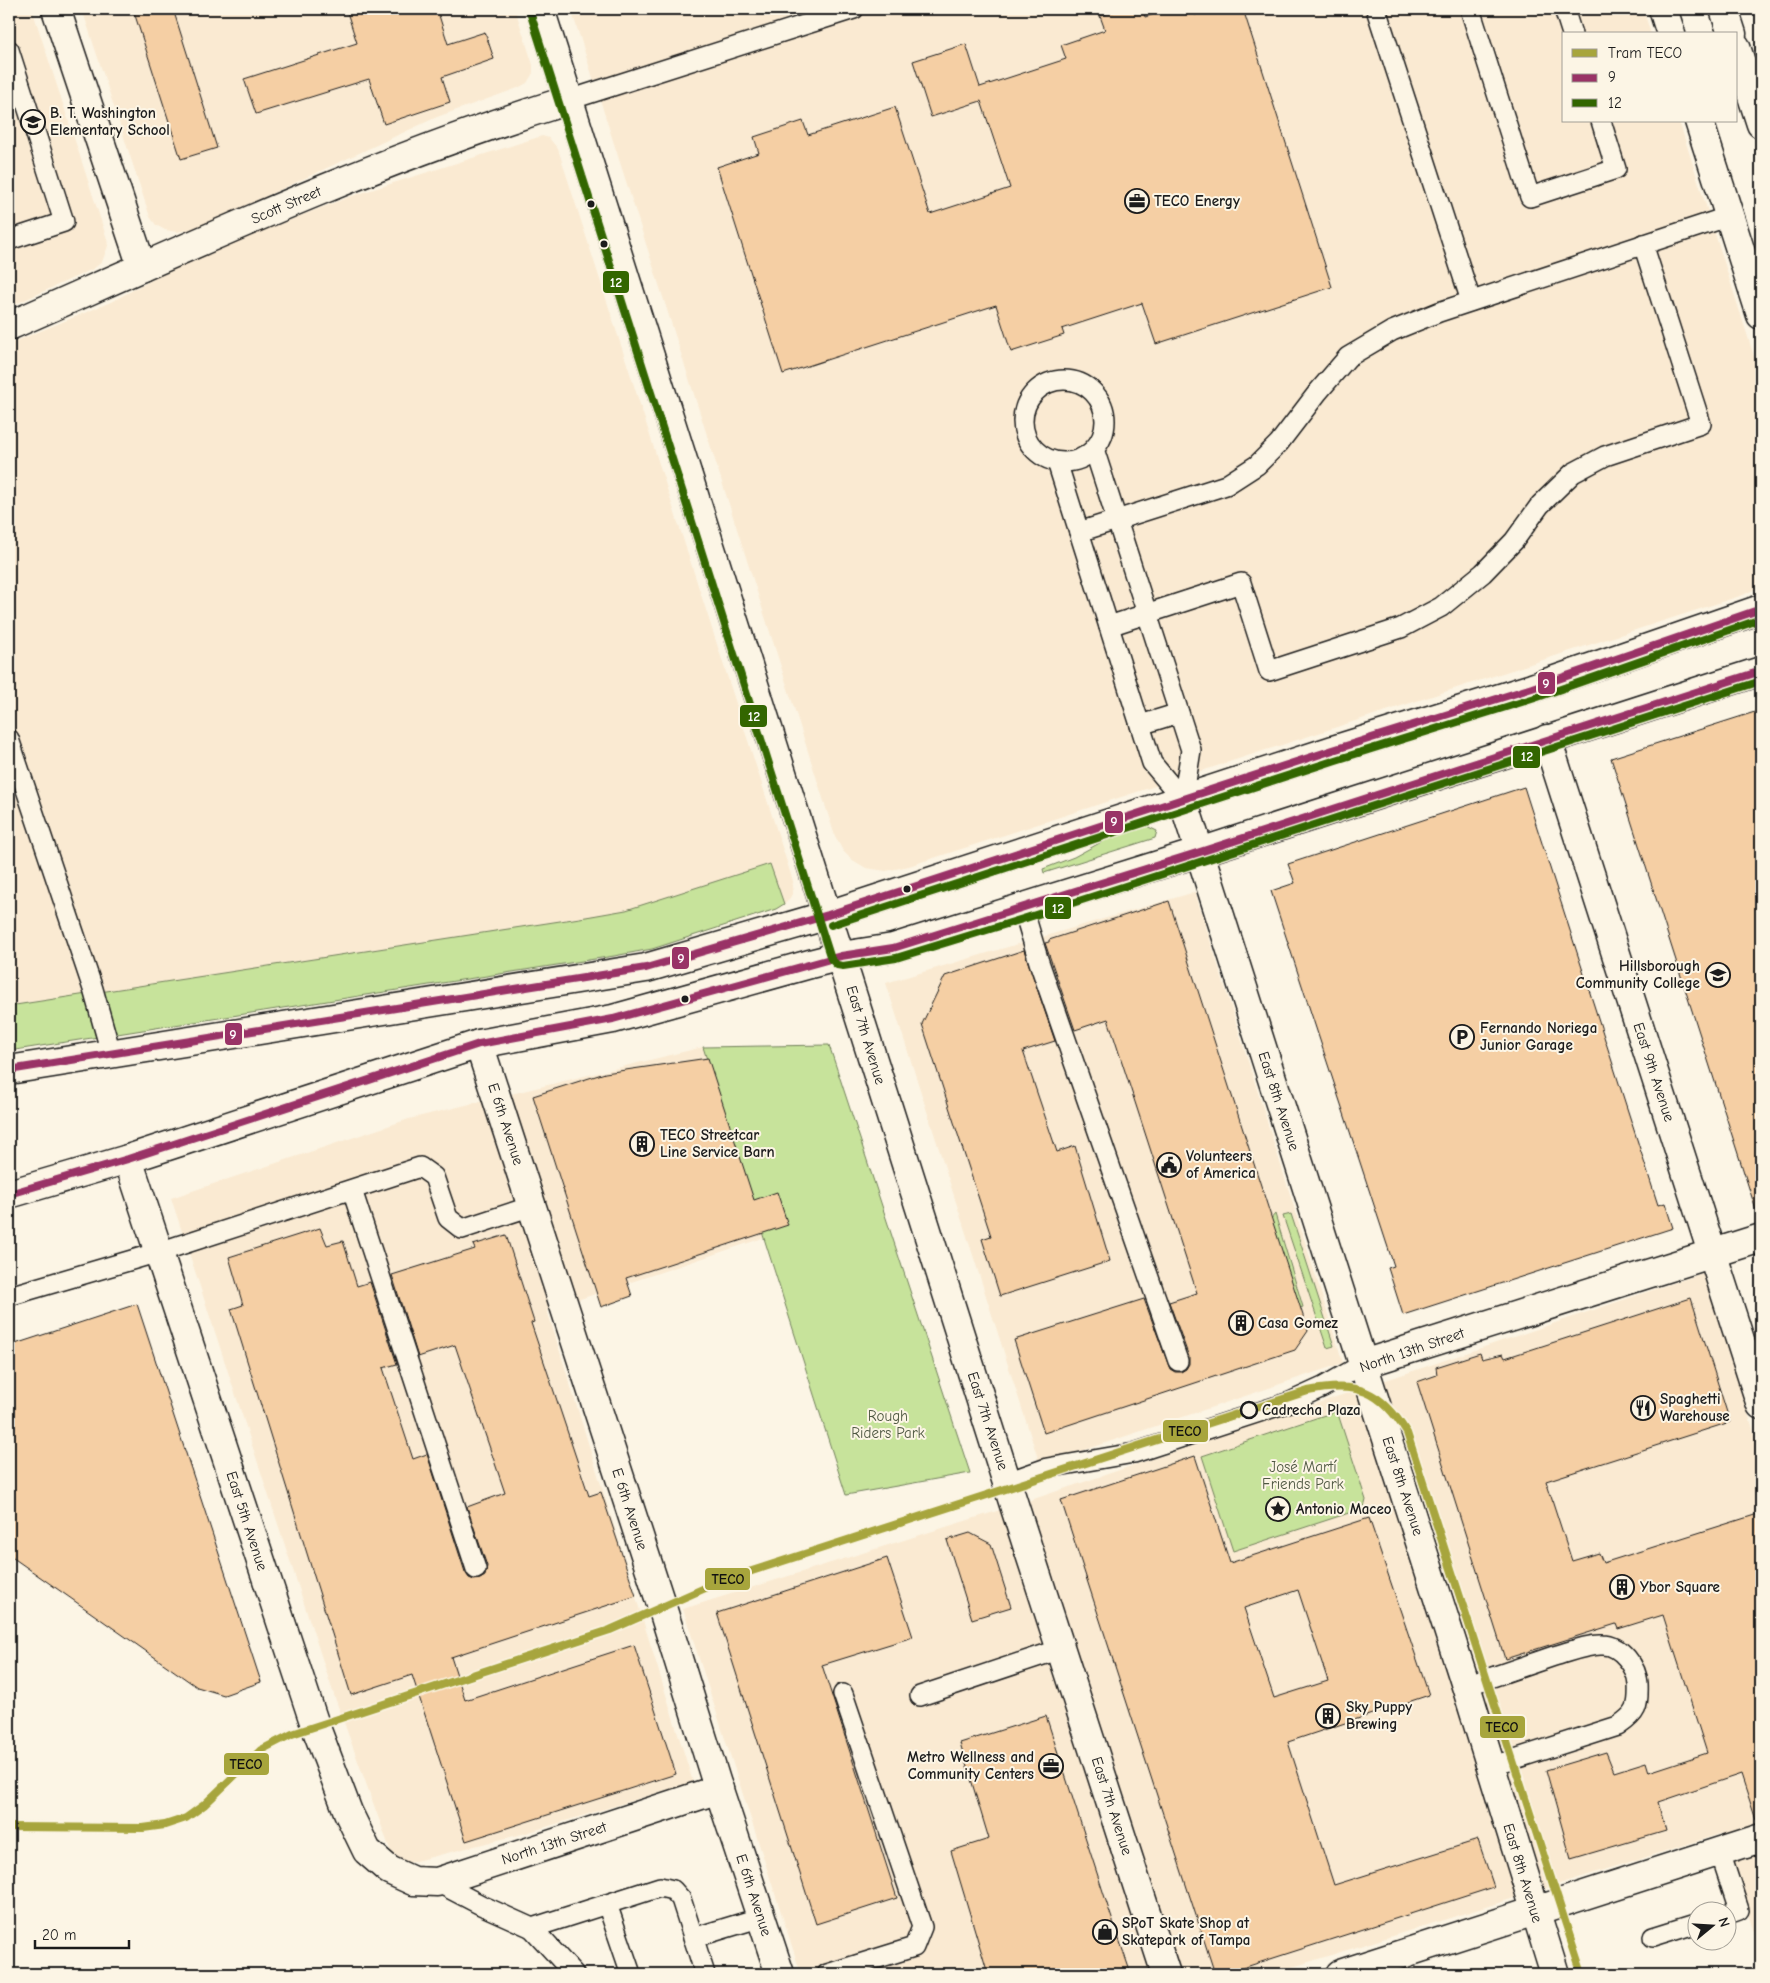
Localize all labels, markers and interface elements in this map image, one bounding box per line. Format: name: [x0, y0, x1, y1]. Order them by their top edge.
legend: [1562, 32, 1738, 122]
text: Tram TECO: [1608, 44, 1682, 62]
text: 9: [1608, 68, 1616, 86]
text: 12: [1608, 94, 1622, 112]
place label: B. T. Washington Elementary School: [50, 104, 170, 139]
school or university icon: B. T. Washington Elementary School: [20, 109, 46, 135]
street label: Scott Street: [248, 182, 324, 228]
office icon: TECO Energy: [1124, 188, 1150, 214]
place label: TECO Energy: [1154, 192, 1240, 210]
unlabelled marker: [586, 199, 596, 209]
unlabelled marker: [599, 239, 609, 249]
line badge: 12: [602, 270, 630, 294]
text: 12: [610, 274, 622, 291]
line badge: 9: [1537, 671, 1556, 695]
text: 9: [1542, 675, 1550, 692]
line badge: 12: [739, 704, 768, 728]
text: 12: [748, 708, 760, 725]
line badge: 12: [1512, 745, 1541, 769]
text: 12: [1521, 748, 1533, 765]
line badge: 9: [1104, 810, 1124, 834]
text: 9: [1110, 813, 1118, 830]
unlabelled marker: [902, 884, 912, 894]
line badge: 12: [1044, 896, 1072, 920]
text: 12: [1052, 900, 1064, 917]
line badge: 9: [671, 946, 690, 970]
text: 9: [677, 950, 685, 967]
place label: Hillsborough Community College: [1576, 957, 1700, 992]
school or university icon: Hillsborough Community College: [1705, 962, 1731, 988]
street label: East 7th Avenue: [842, 983, 890, 1087]
unlabelled marker: [680, 994, 690, 1004]
place label: Fernando Noriega Junior Garage: [1480, 1019, 1597, 1054]
street label: East 9th Avenue: [1629, 1020, 1679, 1124]
line badge: 9: [224, 1022, 243, 1046]
parking icon: Fernando Noriega Junior Garage: [1449, 1024, 1475, 1050]
text: 9: [229, 1026, 237, 1043]
street label: East 8th Avenue: [1255, 1049, 1304, 1153]
street label: E 6th Avenue: [484, 1081, 528, 1168]
place label: TECO Streetcar Line Service Barn: [660, 1126, 775, 1161]
building icon: TECO Streetcar Line Service Barn: [629, 1131, 655, 1157]
place label: Volunteers of America: [1186, 1147, 1256, 1182]
public building icon: Volunteers of America: [1156, 1152, 1182, 1178]
building icon: Casa Gomez: [1228, 1310, 1254, 1336]
place label: Casa Gomez: [1258, 1314, 1339, 1332]
street label: North 13th Street: [1357, 1323, 1467, 1376]
street label: East 7th Avenue: [964, 1370, 1013, 1473]
place label: Spaghetti Warehouse: [1660, 1390, 1730, 1425]
restaurant icon: Spaghetti Warehouse: [1630, 1395, 1656, 1421]
marker: Cadrecha Plaza: [1240, 1401, 1258, 1419]
place label: Cadrecha Plaza: [1262, 1401, 1361, 1419]
park label: Rough Riders Park: [851, 1407, 926, 1442]
line badge: TECO: [1162, 1419, 1209, 1443]
text: TECO: [1169, 1423, 1202, 1440]
street label: East 8th Avenue: [1379, 1434, 1428, 1538]
park label: José Martí Friends Park: [1262, 1458, 1345, 1493]
street label: E 6th Avenue: [608, 1466, 652, 1553]
street label: East 5th Avenue: [222, 1469, 272, 1573]
place icon: Antonio Maceo: [1265, 1496, 1291, 1522]
place label: Antonio Maceo: [1296, 1500, 1392, 1518]
line badge: TECO: [704, 1567, 751, 1591]
text: TECO: [712, 1571, 745, 1588]
building icon: Ybor Square: [1609, 1574, 1635, 1600]
place label: Ybor Square: [1640, 1578, 1720, 1596]
place label: Sky Puppy Brewing: [1346, 1698, 1412, 1733]
building icon: Sky Puppy Brewing: [1315, 1703, 1341, 1729]
line badge: TECO: [1479, 1715, 1526, 1739]
text: TECO: [1486, 1719, 1519, 1736]
place label: Metro Wellness and Community Centers: [907, 1748, 1034, 1783]
line badge: TECO: [223, 1752, 270, 1776]
office icon: Metro Wellness and Community Centers: [1038, 1753, 1064, 1779]
street label: East 7th Avenue: [1088, 1755, 1137, 1858]
text: TECO: [230, 1756, 263, 1773]
street label: North 13th Street: [499, 1817, 610, 1868]
street label: East 8th Avenue: [1499, 1821, 1547, 1925]
street label: E 6th Avenue: [732, 1852, 776, 1939]
north arrow: [1688, 1900, 1738, 1950]
place label: SPoT Skate Shop at Skatepark of Tampa: [1122, 1914, 1250, 1949]
text: N: [1714, 1915, 1733, 1929]
scale bar: [35, 1918, 129, 1950]
shop icon: SPoT Skate Shop at Skatepark of Tampa: [1092, 1919, 1118, 1945]
text: 20 m: [42, 1926, 76, 1944]

